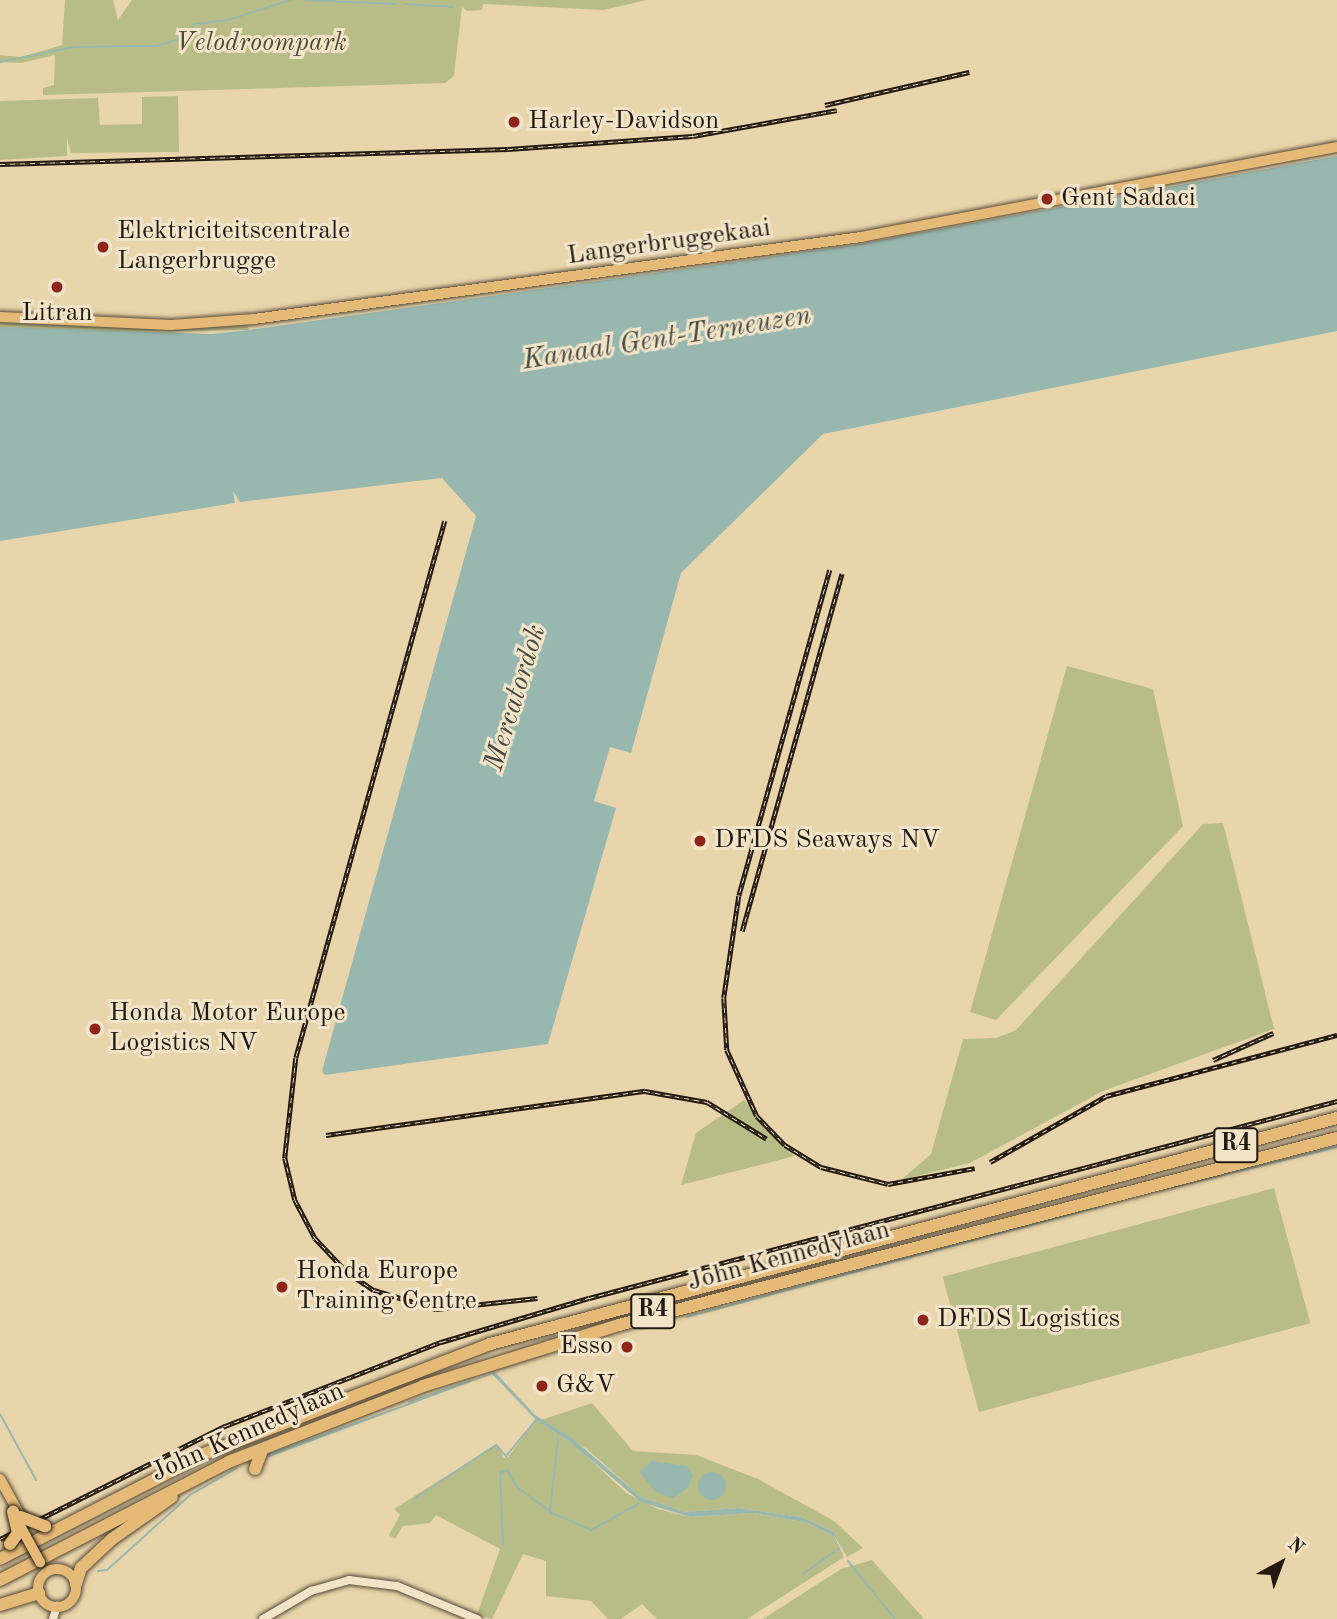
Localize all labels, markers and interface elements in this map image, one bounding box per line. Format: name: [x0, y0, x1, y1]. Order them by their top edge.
park label: Velodroompark: [175, 28, 347, 60]
place label: Harley-Davidson: [528, 106, 719, 138]
marker: Harley-Davidson: [506, 114, 522, 130]
place label: Gent Sadaci: [1061, 183, 1196, 215]
marker: Gent Sadaci: [1039, 191, 1055, 207]
street label: Langerbruggekaai: [565, 213, 773, 273]
place label: Elektriciteitscentrale Langerbrugge: [117, 216, 350, 278]
marker: Elektriciteitscentrale Langerbrugge: [95, 239, 111, 255]
marker: Litran: [49, 279, 65, 295]
place label: Litran: [21, 298, 93, 330]
water label: Kanaal Gent-Terneuzen: [520, 300, 814, 378]
water label: Mercatordok: [478, 621, 554, 775]
place label: DFDS Seaways NV: [714, 825, 940, 857]
marker: DFDS Seaways NV: [692, 833, 708, 849]
place label: Honda Motor Europe Logistics NV: [109, 998, 346, 1060]
marker: Honda Motor Europe Logistics NV: [87, 1021, 103, 1037]
road number: R4: [1213, 1125, 1259, 1166]
street label: John Kennedylaan: [684, 1215, 894, 1299]
place label: Honda Europe Training Centre: [296, 1256, 477, 1318]
marker: Honda Europe Training Centre: [274, 1279, 290, 1295]
road number: R4: [630, 1290, 676, 1331]
place label: DFDS Logistics: [937, 1304, 1120, 1336]
marker: DFDS Logistics: [915, 1312, 931, 1328]
place label: Esso: [560, 1331, 613, 1363]
marker: Esso: [619, 1339, 635, 1355]
place label: G&V: [556, 1370, 615, 1402]
street label: John Kennedylaan: [147, 1376, 349, 1490]
marker: G&V: [534, 1378, 550, 1394]
north arrow: [1246, 1528, 1316, 1598]
text: N: [1283, 1535, 1307, 1559]

